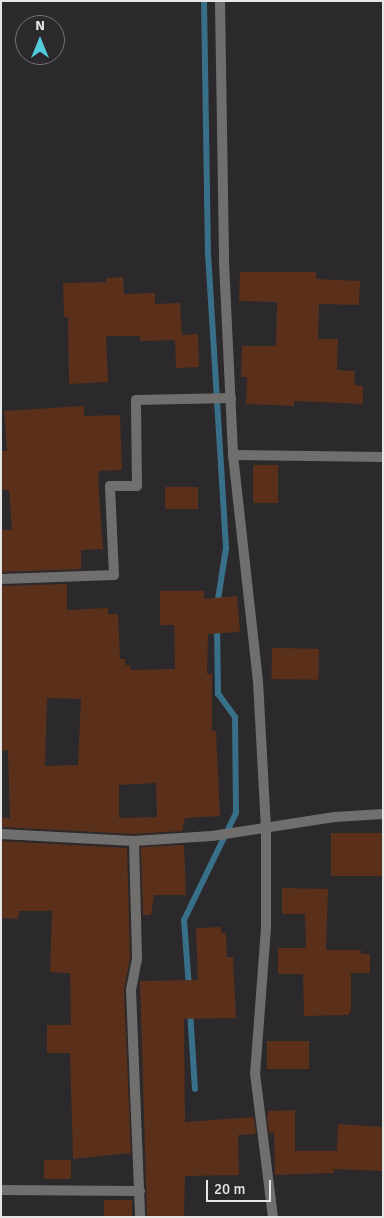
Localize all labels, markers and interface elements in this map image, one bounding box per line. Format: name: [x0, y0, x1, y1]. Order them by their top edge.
north arrow: [15, 15, 65, 65]
text: N: [35, 17, 45, 34]
scale bar: [209, 1170, 274, 1202]
text: 20 m: [214, 1180, 245, 1198]

